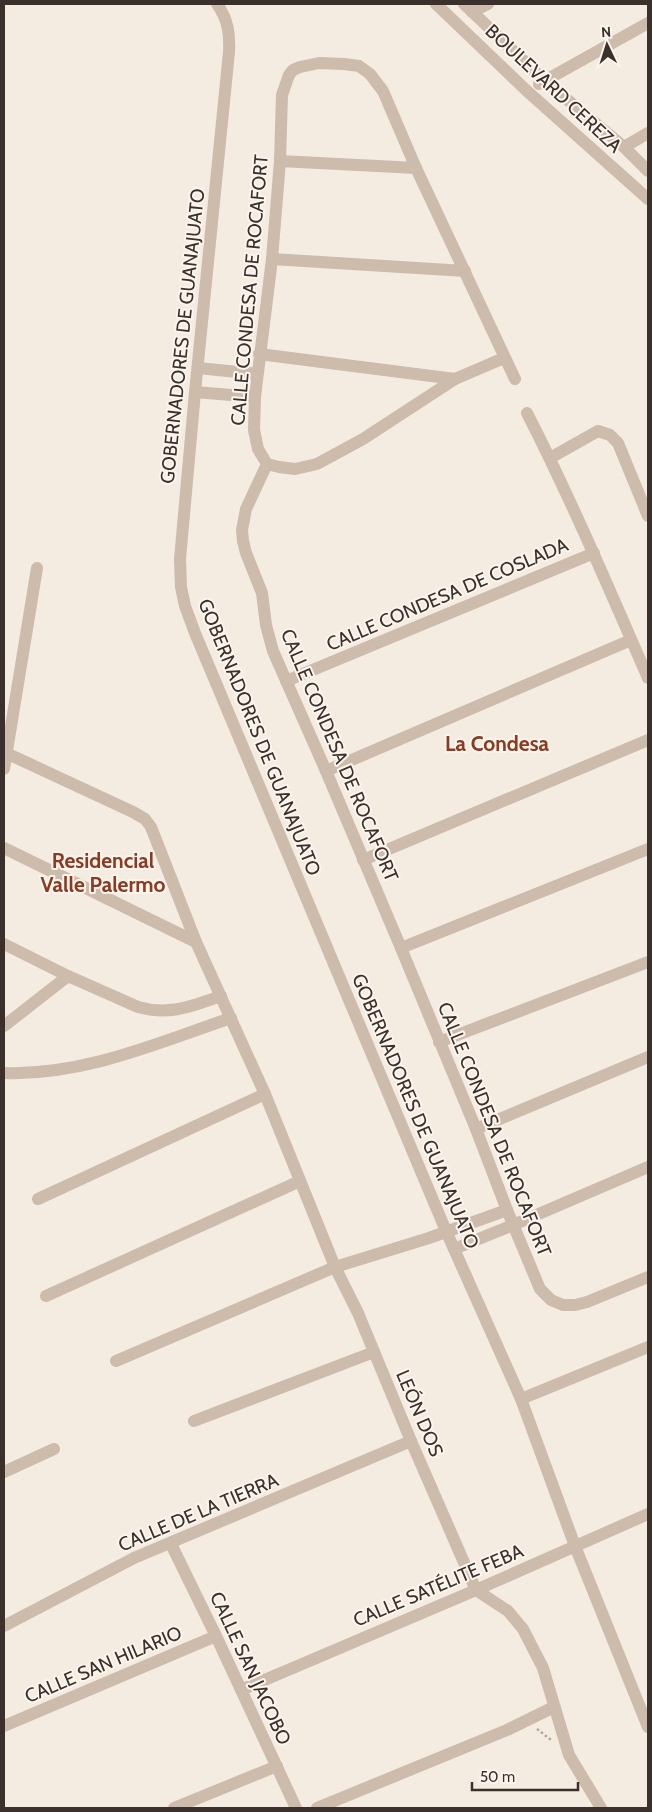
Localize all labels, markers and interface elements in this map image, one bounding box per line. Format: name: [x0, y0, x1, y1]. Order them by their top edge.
street label: BOULEVARD CEREZA: [481, 19, 627, 158]
north arrow: [582, 20, 632, 70]
text: N: [601, 23, 612, 41]
street label: CALLE CONDESA DE ROCAFORT: [226, 154, 273, 427]
street label: GOBERNADORES DE GUANAJUATO: [156, 187, 209, 485]
street label: CALLE CONDESA DE COSLADA: [323, 533, 572, 656]
street label: GOBERNADORES DE GUANAJUATO: [193, 595, 326, 879]
street label: CALLE CONDESA DE ROCAFORT: [276, 626, 403, 885]
district label: La Condesa: [445, 731, 550, 756]
district label: Residencial Valle Palermo: [40, 848, 166, 897]
street label: GOBERNADORES DE GUANAJUATO: [347, 970, 484, 1252]
street label: CALLE CONDESA DE ROCAFORT: [433, 999, 556, 1260]
street label: LEÓN DOS: [391, 1366, 449, 1460]
street label: CALLE DE LA TIERRA: [115, 1468, 282, 1557]
street label: CALLE SATÉLITE FEBA: [349, 1538, 527, 1632]
street label: CALLE SAN JACOBO: [205, 1588, 296, 1748]
street label: CALLE SAN HILARIO: [21, 1621, 185, 1708]
scale bar: [472, 1760, 578, 1792]
text: 50 m: [480, 1768, 515, 1786]

